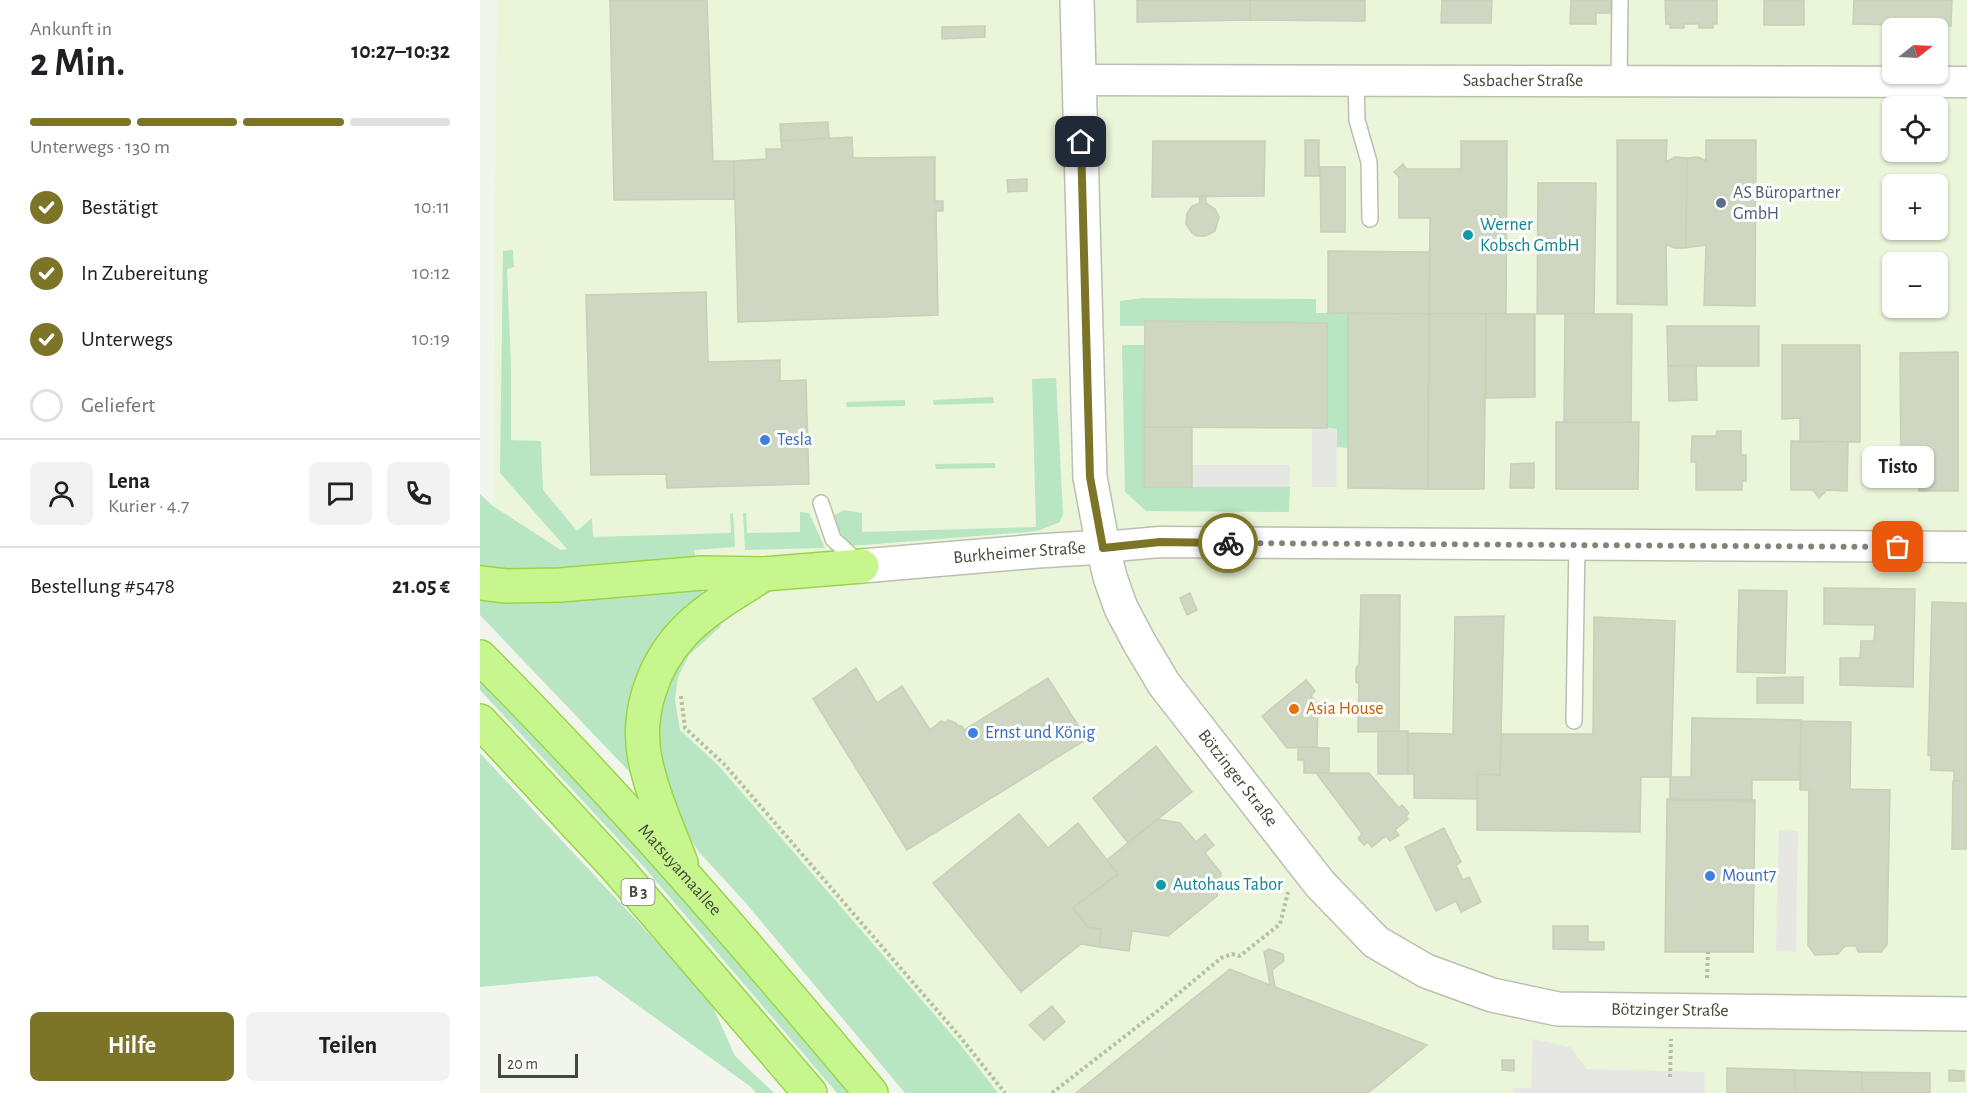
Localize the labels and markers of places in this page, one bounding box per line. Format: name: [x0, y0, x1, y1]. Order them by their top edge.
pin: [1055, 116, 1106, 167]
place label: AS Büropartner GmbH: [1733, 184, 1841, 223]
marker: AS Büropartner GmbH: [1714, 196, 1728, 210]
place label: Werner Kobsch GmbH: [1480, 216, 1580, 255]
marker: Werner Kobsch GmbH: [1461, 228, 1475, 242]
place label: Tesla: [777, 431, 812, 449]
marker: Tesla: [758, 433, 772, 447]
callout: Tisto: [1862, 445, 1934, 487]
pin: [1872, 521, 1923, 572]
place label: Asia House: [1306, 700, 1384, 718]
marker: Asia House: [1287, 702, 1301, 716]
place label: Ernst und König: [985, 724, 1095, 742]
marker: Ernst und König: [966, 726, 980, 740]
place label: Mount7: [1722, 867, 1776, 885]
marker: Mount7: [1703, 869, 1717, 883]
place label: Autohaus Tabor: [1173, 876, 1283, 894]
marker: Autohaus Tabor: [1154, 878, 1168, 892]

